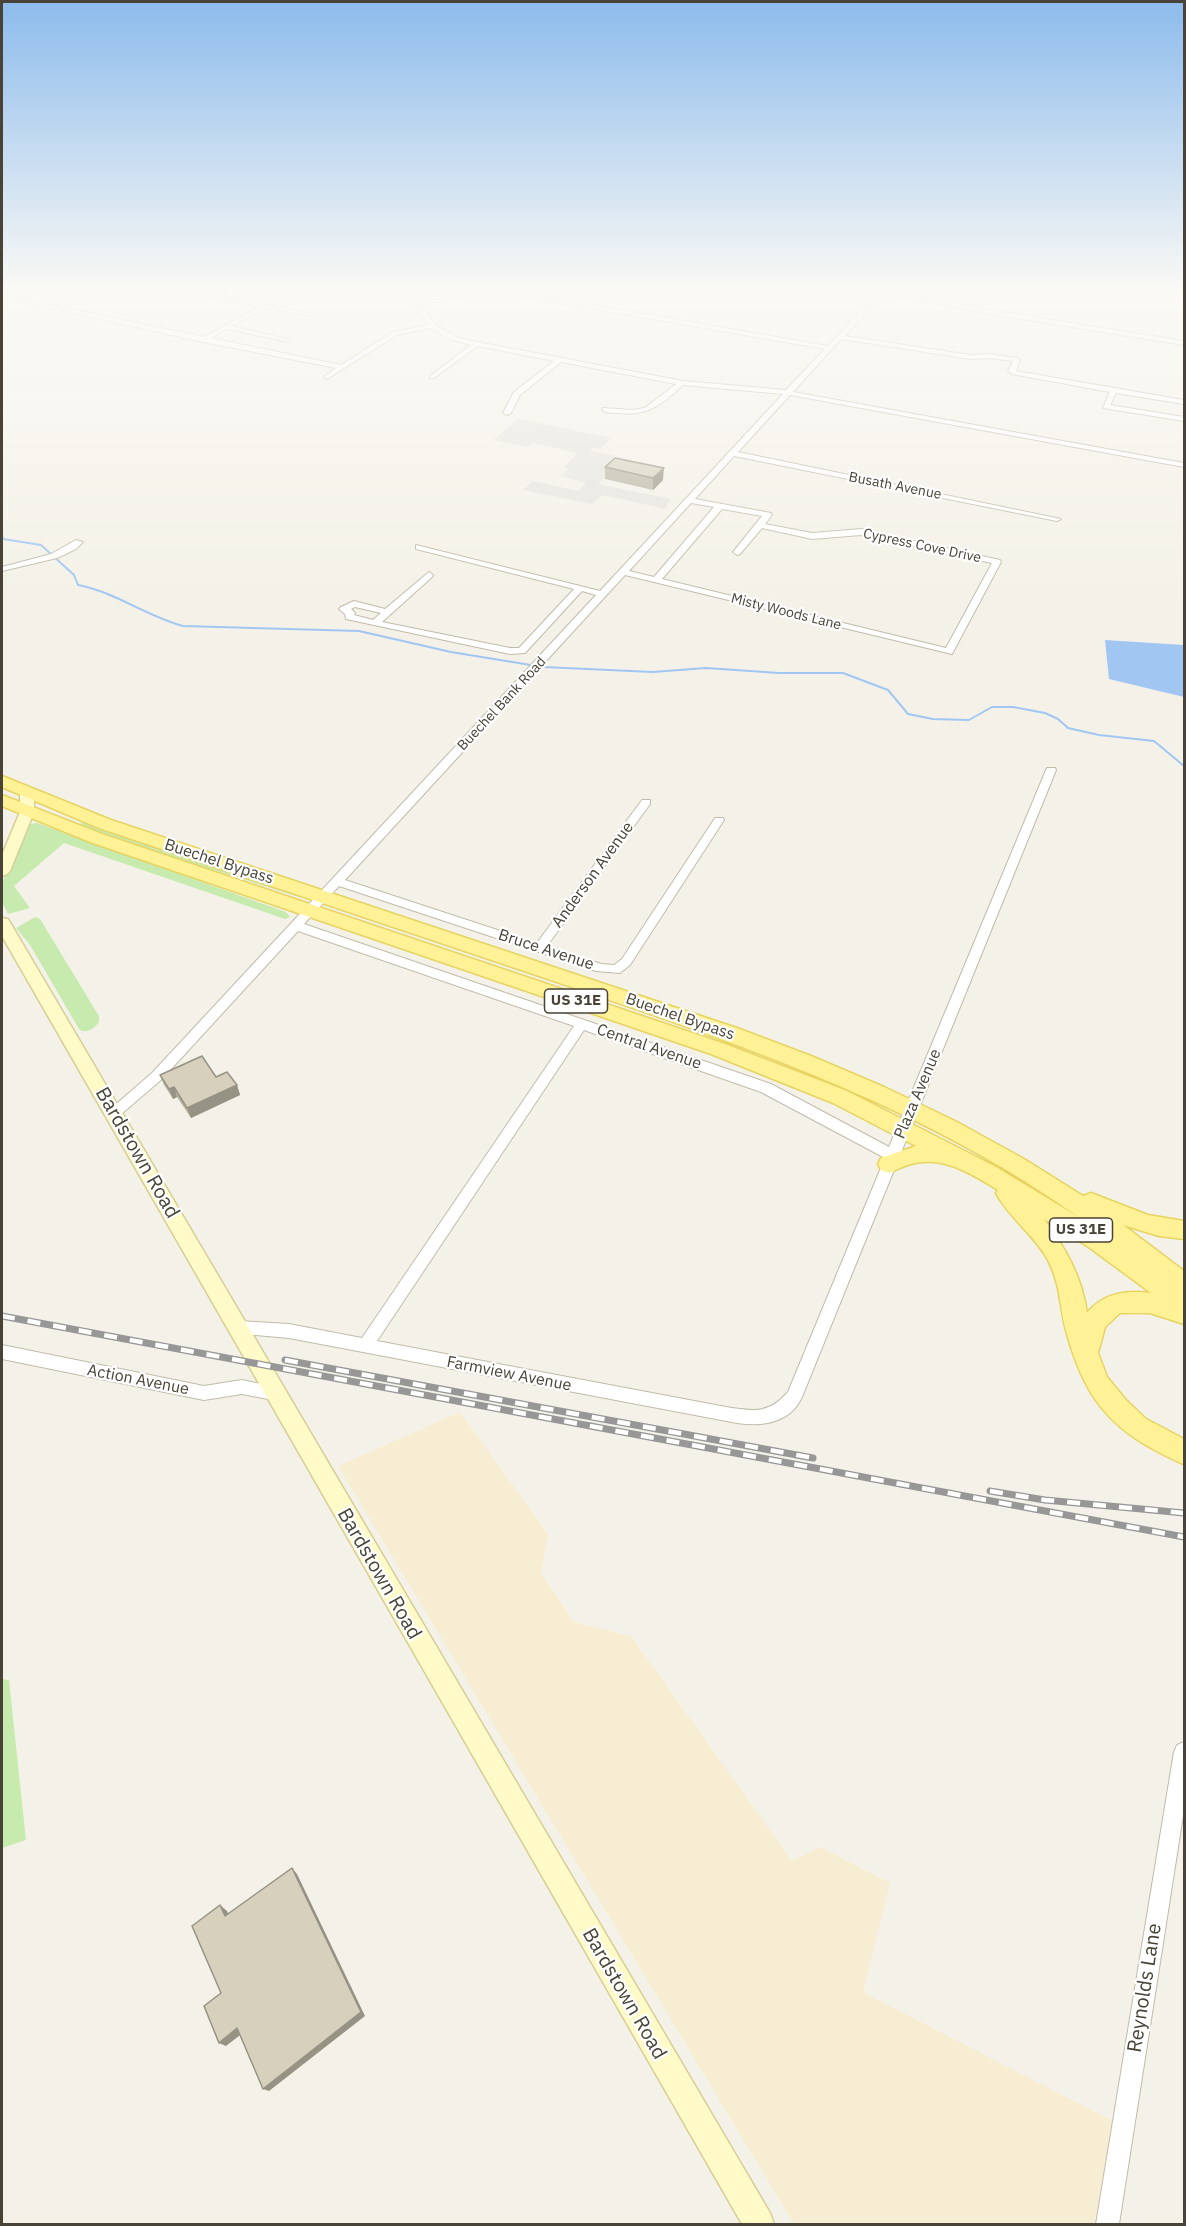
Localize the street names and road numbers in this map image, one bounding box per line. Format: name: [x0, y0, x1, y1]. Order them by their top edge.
street label: Busath Avenue: [847, 469, 943, 503]
street label: Cypress Cove Drive: [862, 525, 982, 567]
street label: Misty Woods Lane: [729, 590, 843, 634]
street label: Buechel Bank Road: [454, 654, 550, 754]
street label: Anderson Avenue: [548, 818, 638, 932]
street label: Buechel Bypass: [162, 835, 276, 889]
street label: Bruce Avenue: [496, 926, 596, 974]
road number: US 31E: [544, 989, 608, 1013]
street label: Buechel Bypass: [623, 989, 737, 1045]
street label: Central Avenue: [594, 1020, 704, 1074]
street label: Plaza Avenue: [890, 1046, 946, 1142]
street label: Bardstown Road: [90, 1083, 184, 1223]
road number: US 31E: [1050, 1218, 1112, 1242]
street label: Farmview Avenue: [445, 1352, 573, 1396]
street label: Action Avenue: [86, 1361, 190, 1399]
street label: Bardstown Road: [332, 1504, 426, 1644]
street label: Reynolds Lane: [1123, 1922, 1167, 2054]
street label: Bardstown Road: [577, 1924, 671, 2064]

